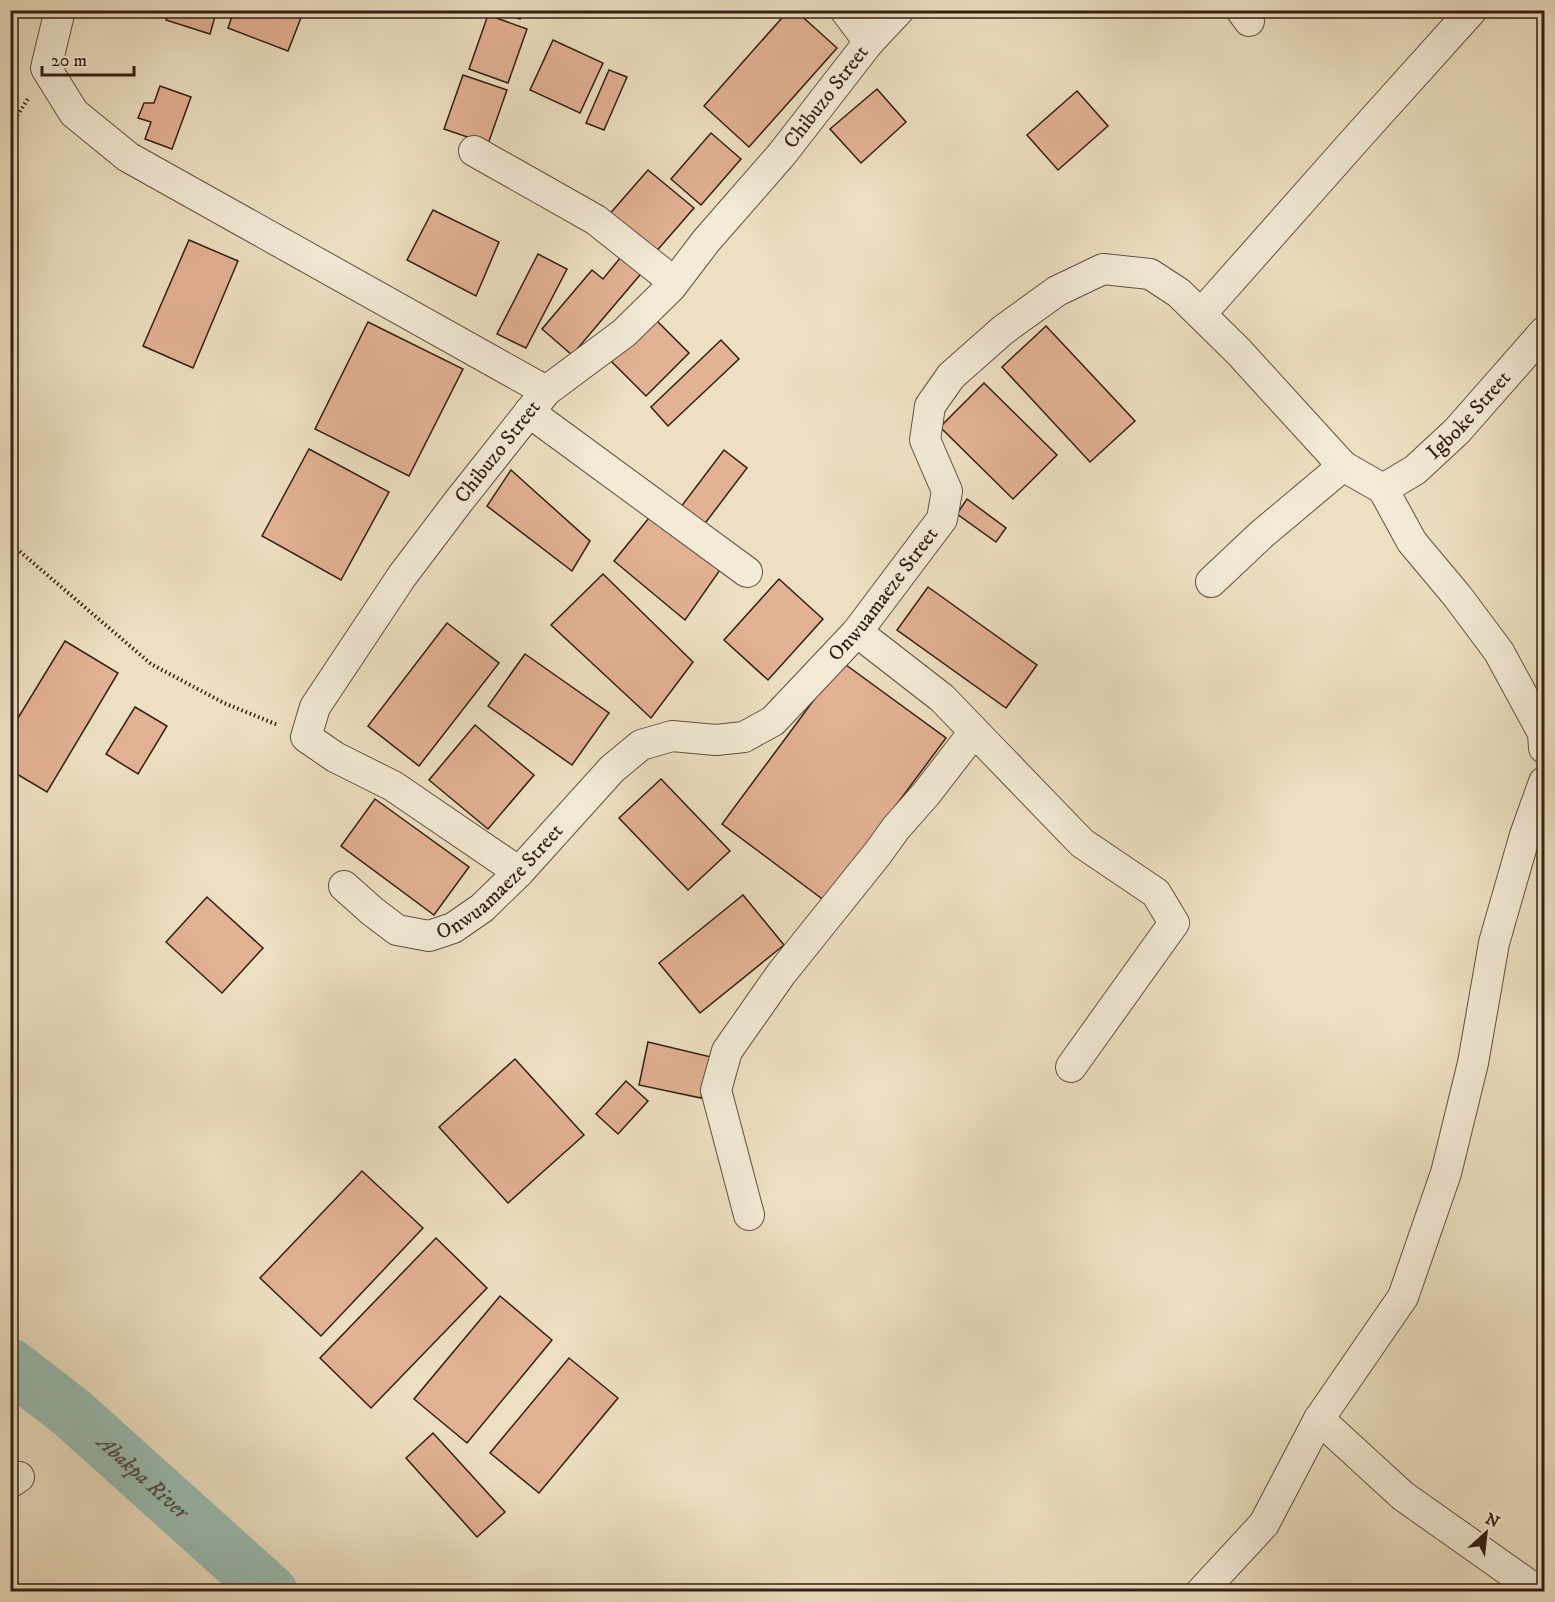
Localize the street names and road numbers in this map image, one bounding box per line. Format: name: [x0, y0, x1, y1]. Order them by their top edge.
street label: Chibuzo Street: [778, 40, 875, 154]
street label: Igboke Street: [1421, 366, 1517, 465]
street label: Chibuzo Street: [449, 395, 547, 509]
street label: Onwuamaeze Street: [823, 522, 944, 667]
street label: Onwuamaeze Street: [433, 818, 569, 946]

